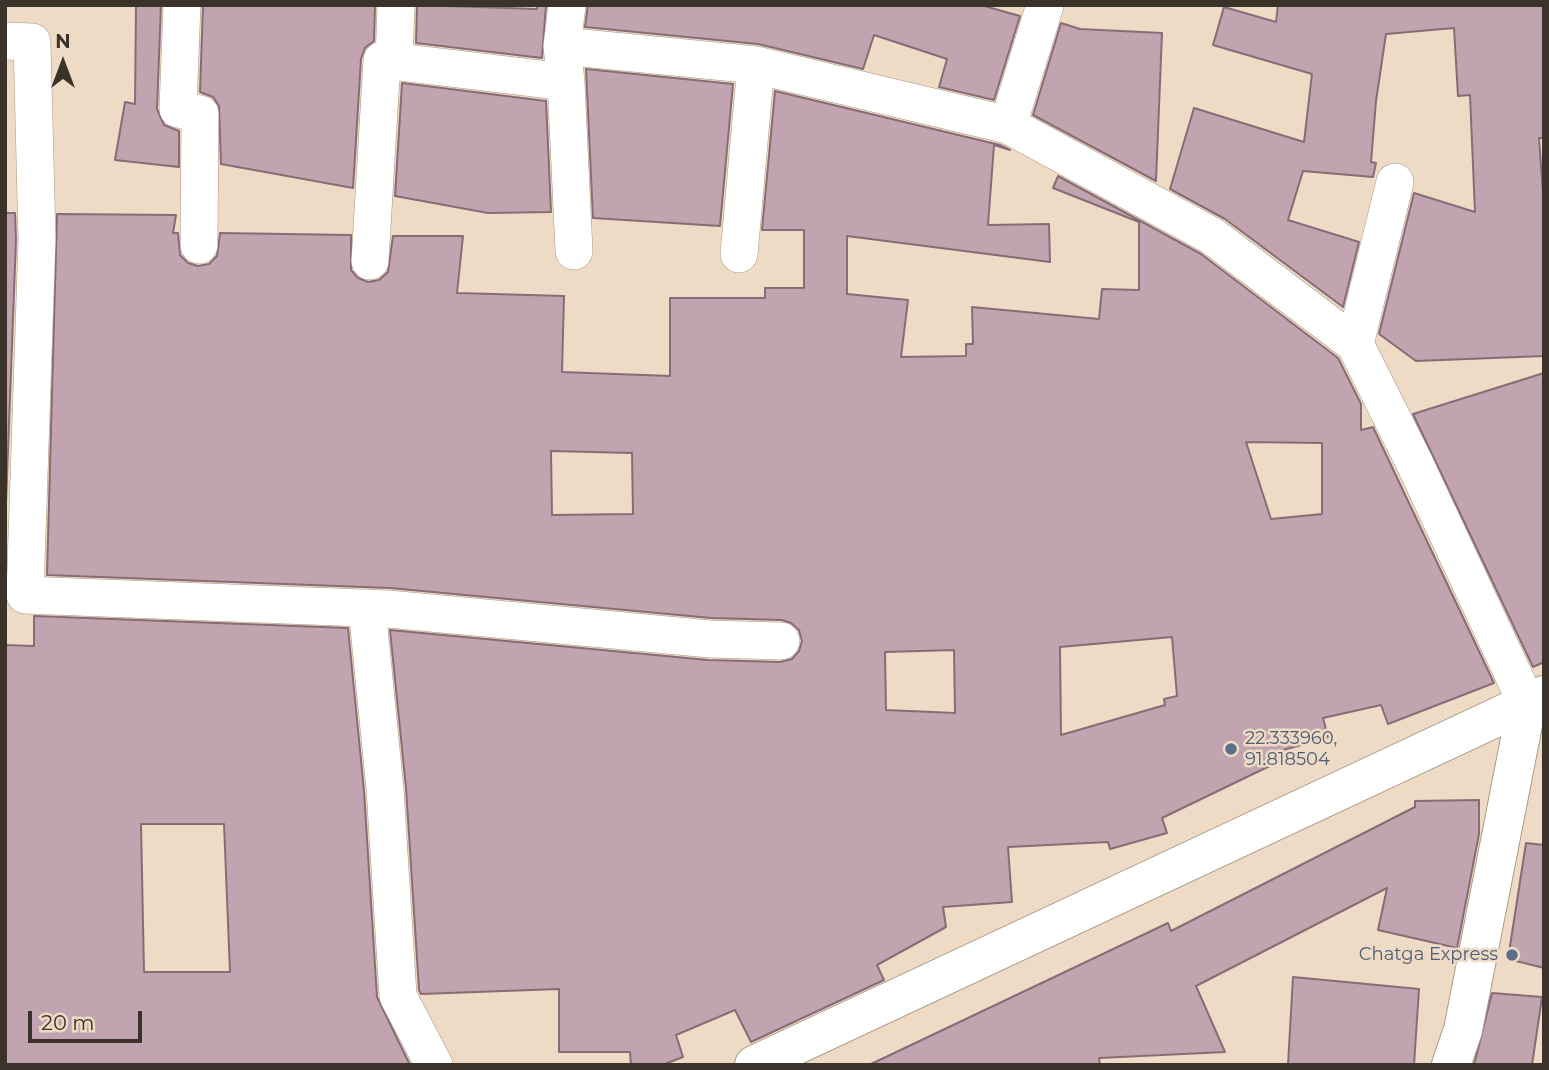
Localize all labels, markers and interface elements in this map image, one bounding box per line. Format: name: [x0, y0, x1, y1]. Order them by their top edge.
north arrow: [28, 28, 98, 98]
text: N: [55, 30, 71, 53]
place label: 22.333960, 91.818504: [1245, 728, 1337, 770]
marker: 22.333960, 91.818504: [1223, 741, 1239, 757]
place label: Chatga Express: [1359, 944, 1498, 966]
marker: Chatga Express: [1504, 947, 1520, 963]
scale bar: [32, 996, 145, 1040]
text: 20 m: [41, 1010, 95, 1035]

